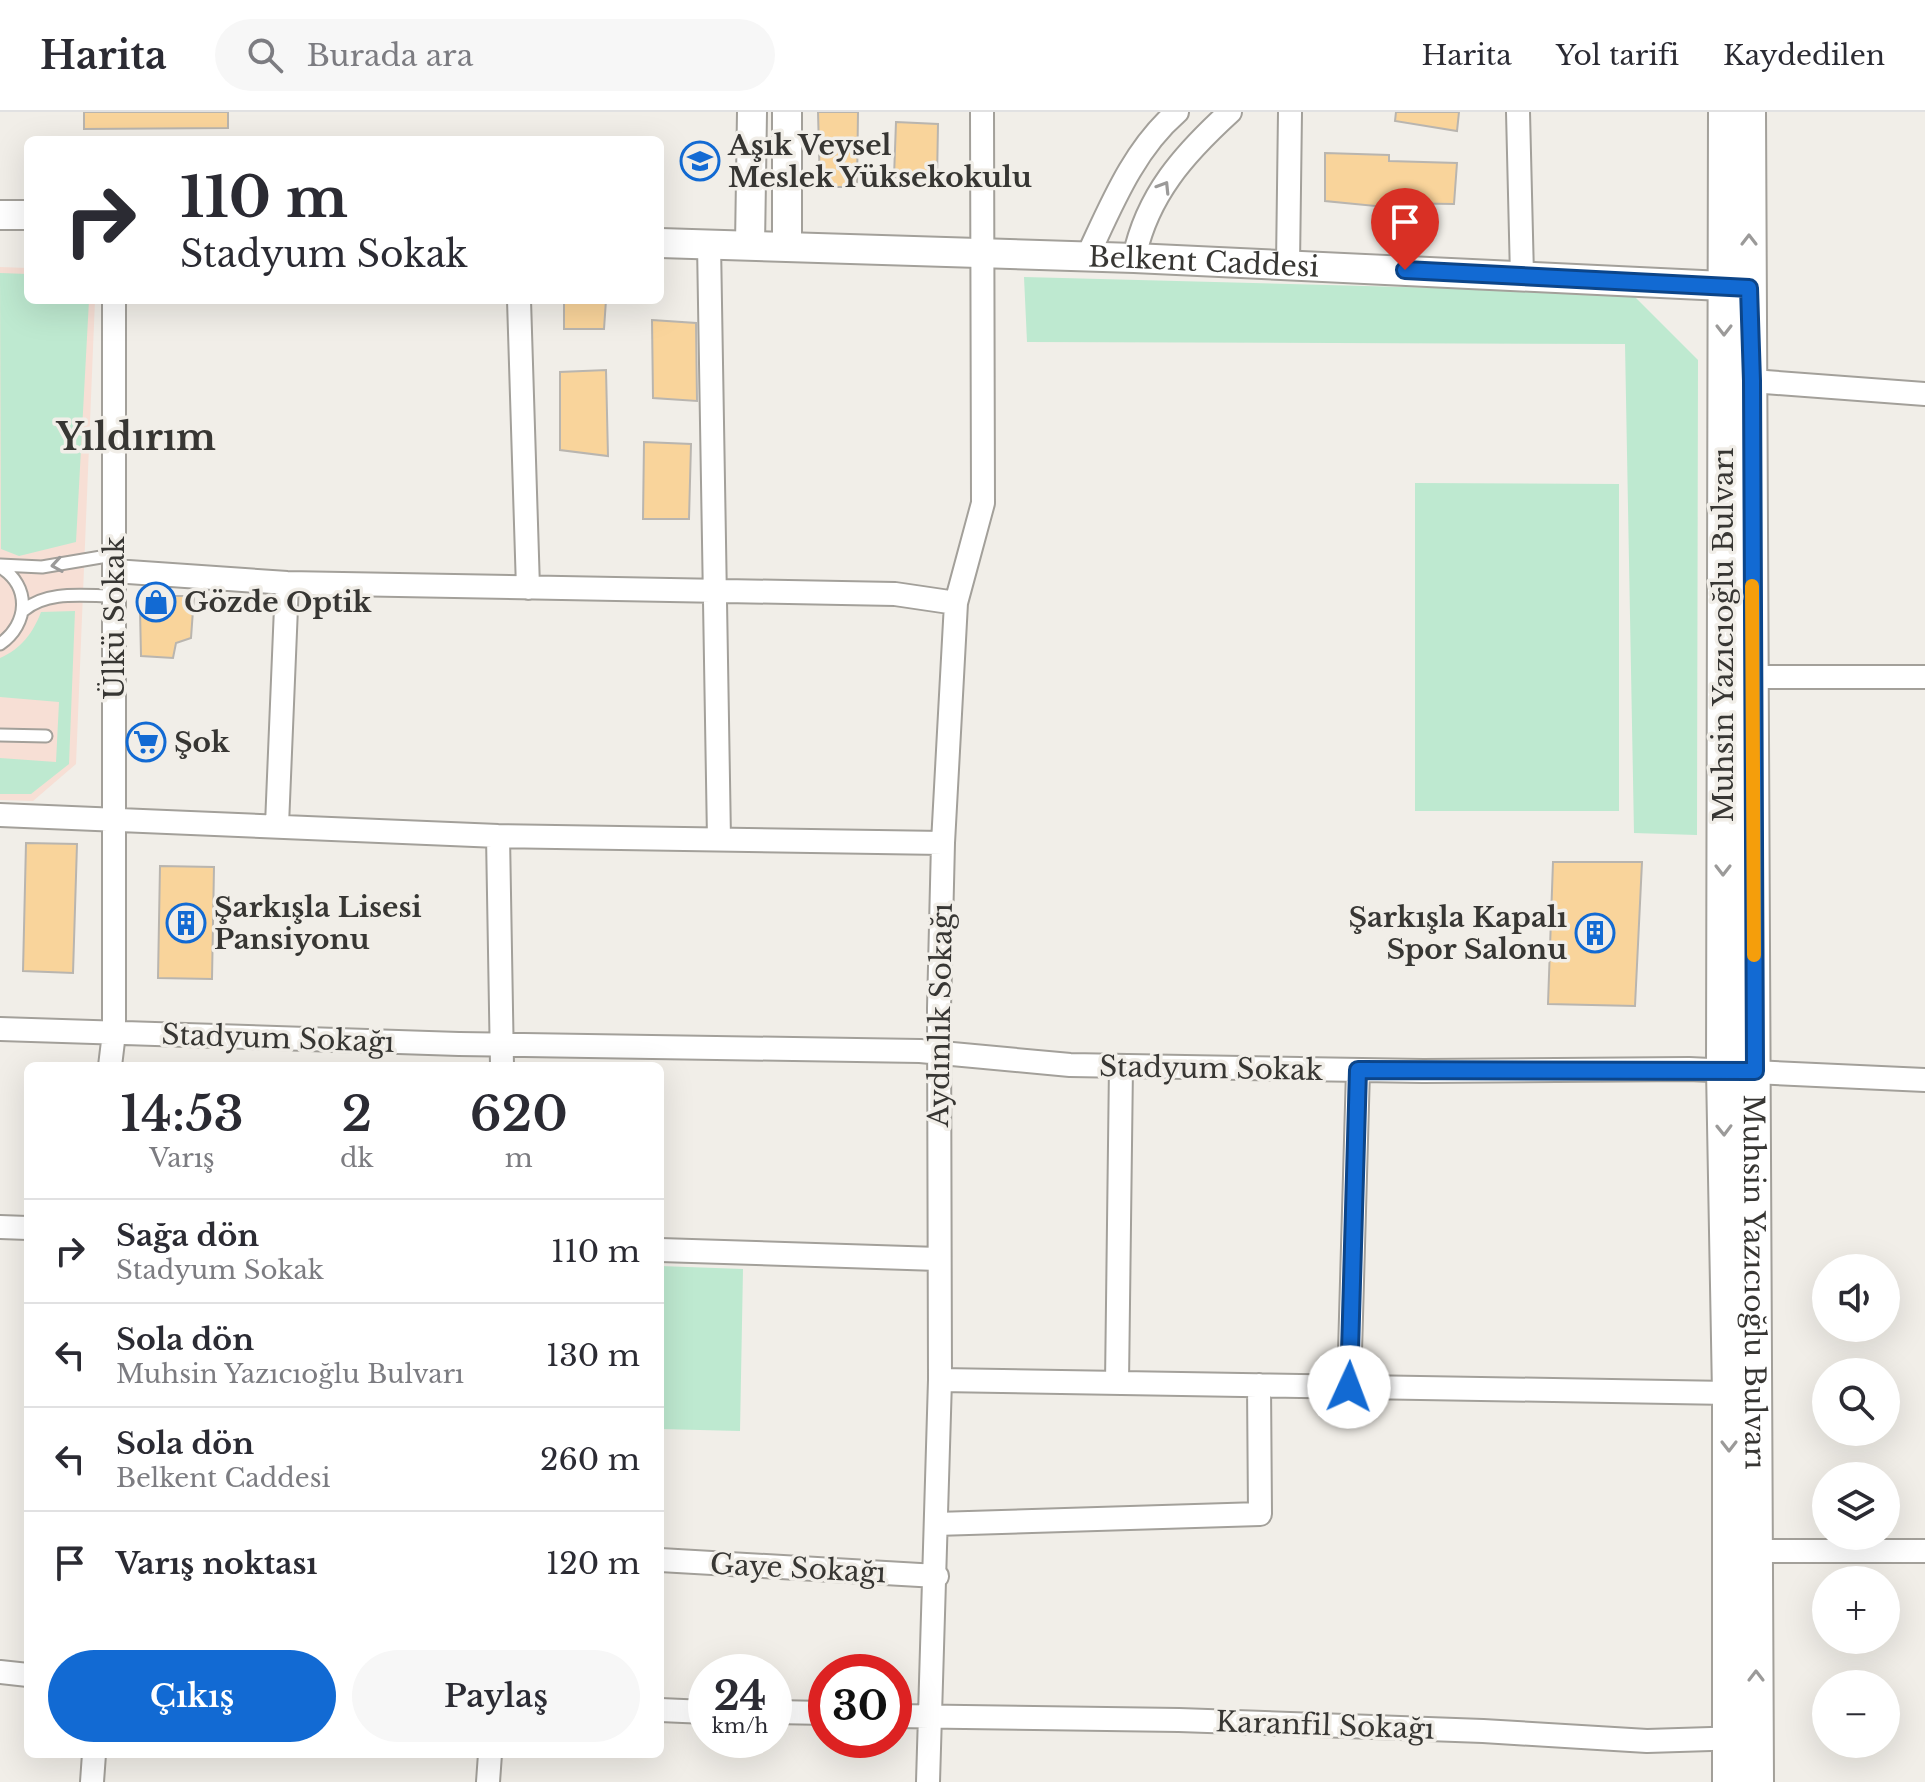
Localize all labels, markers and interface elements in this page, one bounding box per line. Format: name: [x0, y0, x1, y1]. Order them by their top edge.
search box: [215, 19, 775, 91]
text: Harita: [40, 32, 167, 79]
icon: search: [243, 33, 287, 77]
text: Burada ara: [307, 37, 473, 74]
text: Harita: [1421, 38, 1512, 73]
text: Yol tarifi: [1556, 38, 1679, 73]
text: Kaydedilen: [1723, 38, 1885, 73]
place label: Aşık Veysel Meslek Yüksekokulu: [727, 128, 1032, 195]
school or university icon: Aşık Veysel Meslek Yüksekokulu: [679, 140, 721, 182]
text: 110 m: [180, 163, 348, 232]
icon: right: [48, 168, 152, 272]
one-way arrow: [1154, 181, 1169, 196]
pin: [1371, 188, 1439, 270]
icon: arrive: [1383, 200, 1427, 244]
text: Stadyum Sokak: [180, 232, 468, 277]
one-way arrow: [1740, 233, 1758, 246]
street label: Belkent Caddesi: [1088, 240, 1320, 285]
one-way arrow: [1715, 324, 1733, 337]
district label: Yıldırım: [55, 415, 216, 460]
street label: Muhsin Yazıcıoğlu Bulvarı: [1706, 448, 1741, 822]
street label: Ülkü Sokak: [97, 535, 132, 700]
one-way arrow: [50, 556, 64, 573]
shop icon: Gözde Optik: [135, 581, 177, 623]
place label: Gözde Optik: [184, 585, 372, 620]
supermarket icon: Şok: [125, 721, 167, 763]
place label: Şok: [174, 725, 230, 760]
one-way arrow: [1714, 864, 1732, 877]
place label: Şarkışla Lisesi Pansiyonu: [214, 890, 422, 957]
place label: Şarkışla Kapalı Spor Salonu: [1348, 900, 1567, 967]
building icon: Şarkışla Lisesi Pansiyonu: [165, 902, 207, 944]
street label: Aydınlık Sokağı: [921, 903, 960, 1128]
building icon: Şarkışla Kapalı Spor Salonu: [1574, 912, 1616, 954]
street label: Stadyum Sokağı: [161, 1017, 395, 1060]
street label: Stadyum Sokak: [1099, 1049, 1324, 1088]
text: 14:53: [120, 1084, 244, 1144]
text: 2: [341, 1084, 372, 1144]
text: 620: [470, 1084, 568, 1144]
street label: Muhsin Yazıcıoğlu Bulvarı: [1736, 1094, 1773, 1470]
one-way arrow: [1715, 1124, 1733, 1137]
text: Varış: [149, 1142, 215, 1174]
text: dk: [340, 1142, 374, 1174]
text: m: [505, 1142, 533, 1174]
text: Sağa dön: [116, 1217, 259, 1254]
icon: right: [48, 1229, 92, 1273]
text: 110 m: [551, 1233, 640, 1270]
text: Stadyum Sokak: [116, 1254, 324, 1286]
map controls: [1812, 1254, 1900, 1758]
button: sound: [1812, 1254, 1900, 1342]
text: Sola dön: [116, 1321, 254, 1358]
icon: left: [48, 1333, 92, 1377]
text: 130 m: [546, 1337, 640, 1374]
position arrow: [1307, 1345, 1391, 1429]
text: Muhsin Yazıcıoğlu Bulvarı: [116, 1358, 464, 1390]
button: search: [1812, 1358, 1900, 1446]
text: Sola dön: [116, 1425, 254, 1462]
icon: left: [48, 1437, 92, 1481]
one-way arrow: [1720, 1440, 1738, 1453]
text: 260 m: [540, 1441, 640, 1478]
text: Belkent Caddesi: [116, 1462, 330, 1494]
button: layers: [1812, 1462, 1900, 1550]
icon: arrive: [48, 1541, 92, 1585]
text: Varış noktası: [116, 1545, 317, 1582]
text: 120 m: [546, 1545, 640, 1582]
street label: Gaye Sokağı: [709, 1546, 887, 1591]
button: +: [1812, 1566, 1900, 1654]
button: Çıkış: [48, 1650, 336, 1742]
button: Paylaş: [352, 1650, 640, 1742]
speed limit sign: 30: [808, 1654, 912, 1758]
one-way arrow: [1747, 1669, 1765, 1682]
button: −: [1812, 1670, 1900, 1758]
text: 24: [714, 1671, 766, 1721]
street label: Karanfil Sokağı: [1215, 1704, 1435, 1747]
text: km/h: [712, 1714, 768, 1738]

